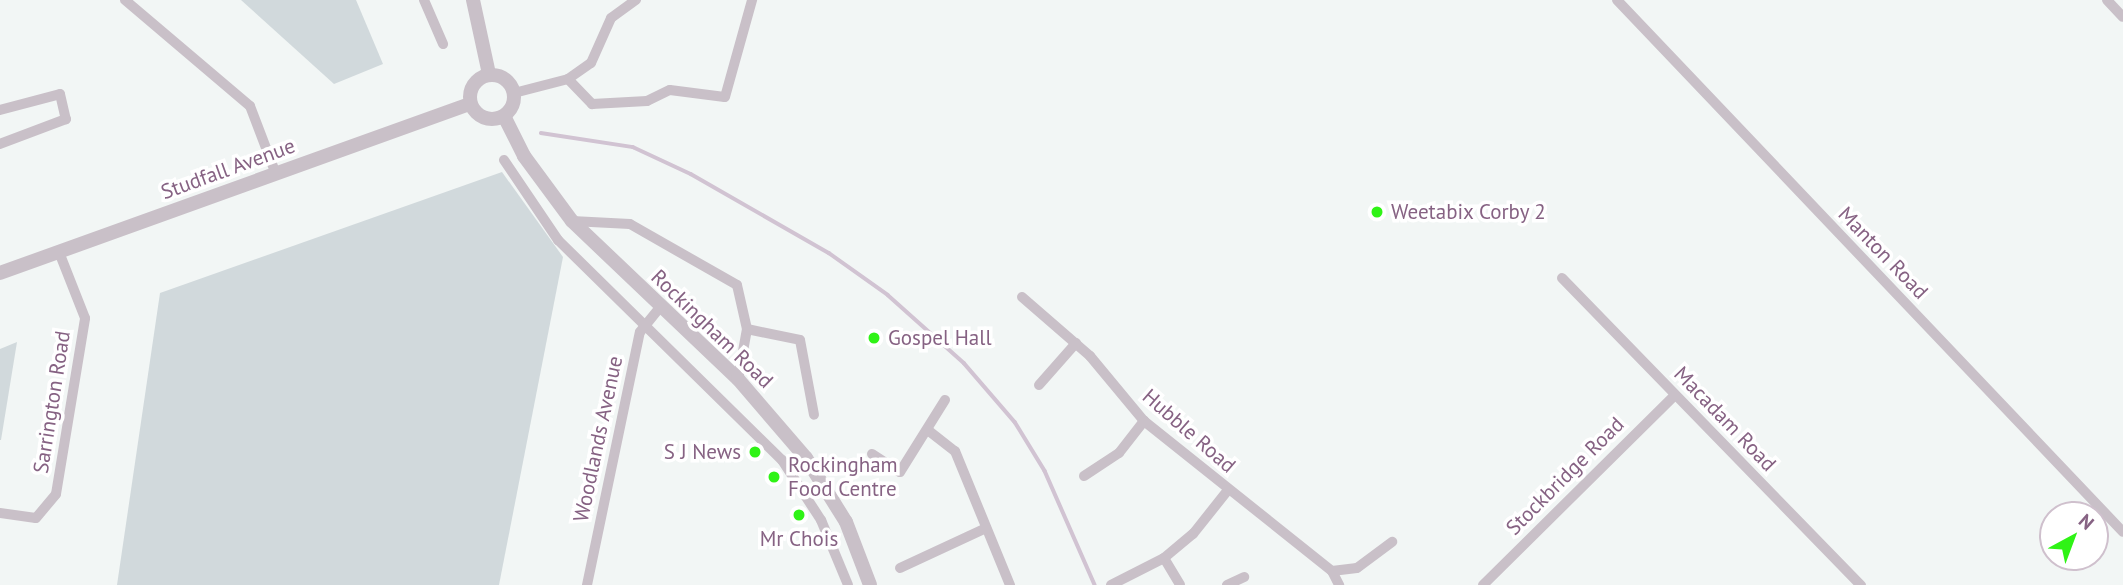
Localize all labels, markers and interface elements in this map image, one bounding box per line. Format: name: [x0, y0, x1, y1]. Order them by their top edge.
street label: Studfall Avenue: [157, 133, 299, 205]
place label: Weetabix Corby 2: [1391, 199, 1547, 225]
street label: Manton Road: [1833, 202, 1933, 304]
marker: Weetabix Corby 2: [1369, 204, 1385, 220]
street label: Rockingham Road: [646, 264, 778, 394]
place label: Gospel Hall: [888, 325, 992, 351]
street label: Sarrington Road: [28, 329, 76, 475]
marker: Gospel Hall: [866, 330, 882, 346]
street label: Woodlands Avenue: [568, 353, 628, 525]
street label: Macadam Road: [1669, 361, 1781, 477]
street label: Hubble Road: [1137, 384, 1241, 478]
street label: Stockbridge Road: [1501, 412, 1629, 540]
place label: S J News: [664, 439, 741, 465]
marker: S J News: [747, 444, 763, 460]
place label: Rockingham Food Centre: [788, 452, 898, 502]
marker: Rockingham Food Centre: [766, 469, 782, 485]
north arrow: [2039, 501, 2109, 571]
marker: Mr Chois: [791, 507, 807, 523]
text: N: [2074, 509, 2099, 535]
place label: Mr Chois: [760, 526, 838, 552]

